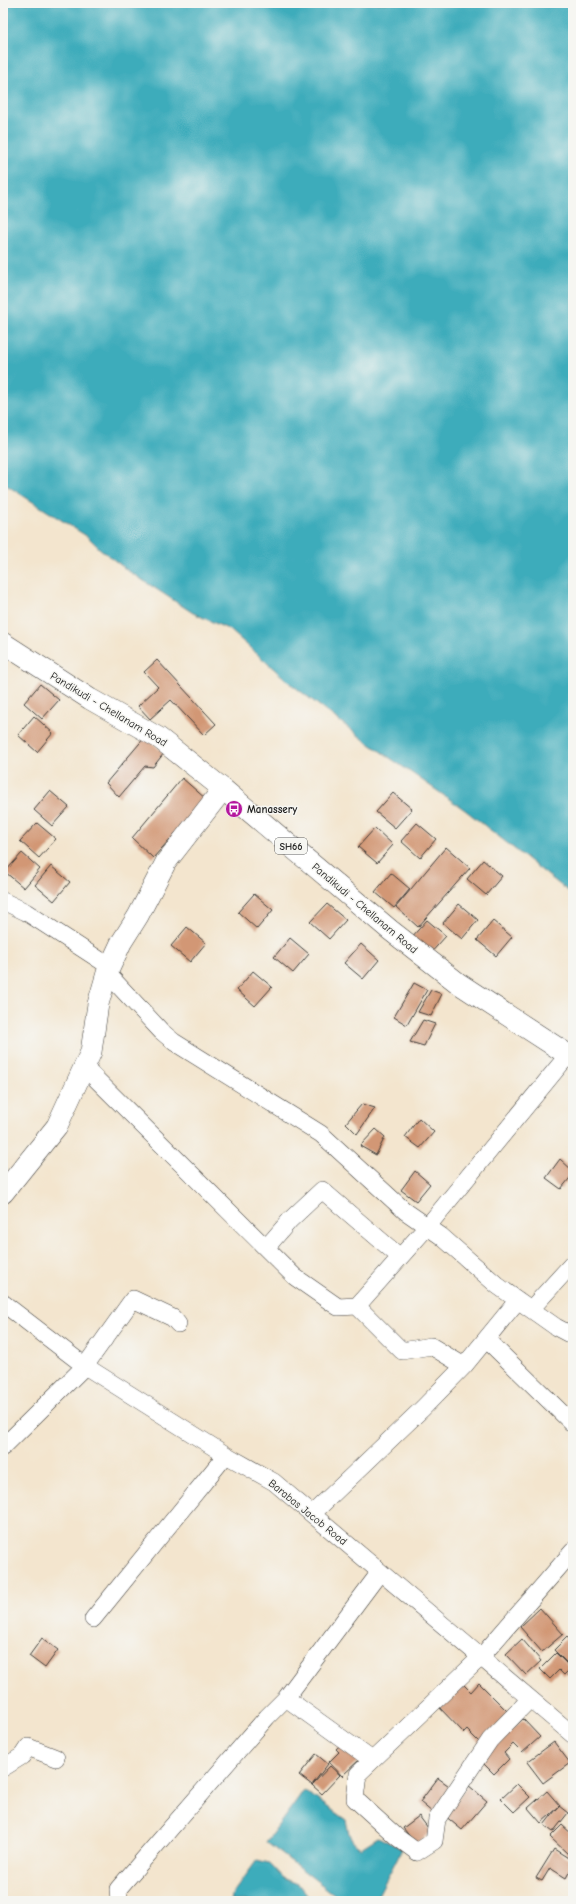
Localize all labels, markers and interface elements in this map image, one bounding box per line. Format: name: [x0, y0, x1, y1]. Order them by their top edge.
street label: Pandikudi - Chellanam Road: [48, 669, 170, 750]
bus stop icon: Manassery: [224, 799, 244, 819]
place label: Manassery: [247, 803, 297, 816]
road number: SH66: [275, 838, 307, 854]
street label: Pandikudi - Chellanam Road: [309, 860, 420, 956]
street label: Barabas Jacob Road: [266, 1477, 350, 1548]

